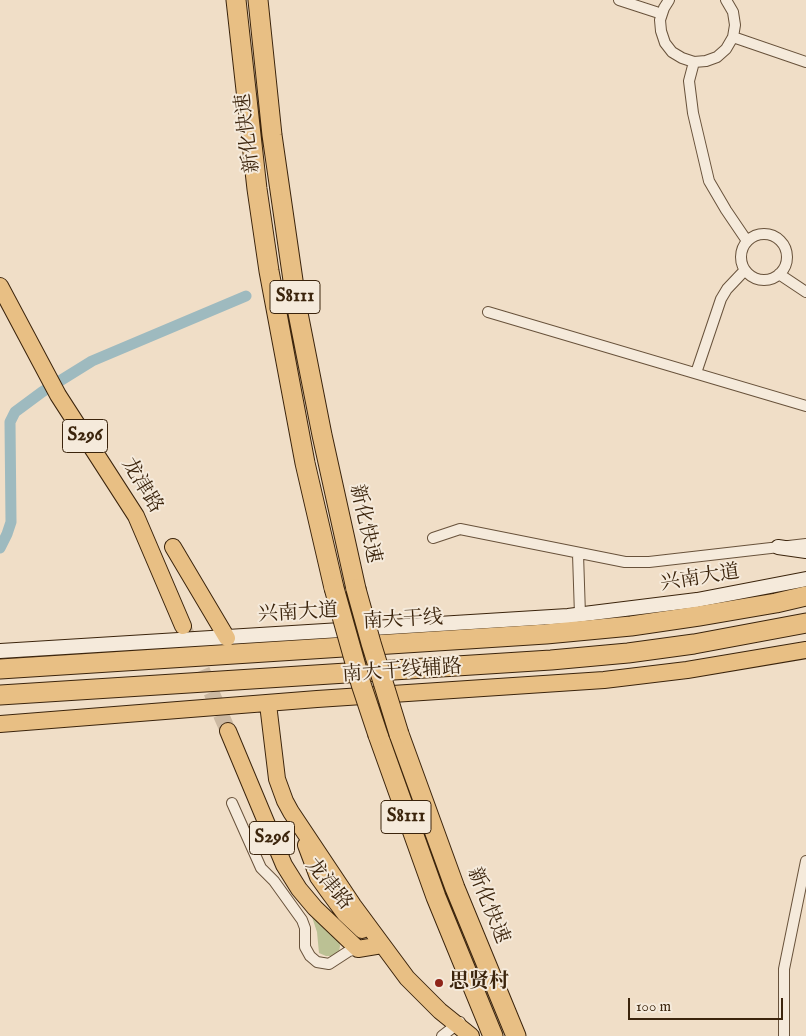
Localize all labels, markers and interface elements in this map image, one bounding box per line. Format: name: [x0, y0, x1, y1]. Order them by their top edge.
street label: 新化快速: [232, 92, 266, 174]
road number: S8111: [270, 280, 320, 314]
road number: S296: [62, 420, 108, 452]
street label: 龙津路: [115, 454, 167, 518]
street label: 新化快速: [343, 482, 385, 566]
street label: 兴南大道: [659, 561, 741, 597]
street label: 兴南大道: [257, 600, 339, 628]
street label: 南大干线: [362, 607, 444, 635]
street label: 南大干线辅路: [341, 656, 463, 688]
road number: S8111: [381, 800, 431, 834]
road number: S296: [250, 821, 294, 854]
street label: 龙津路: [300, 854, 356, 916]
street label: 新化快速: [461, 864, 513, 948]
place label: 思贤村: [449, 971, 509, 995]
marker: 思贤村: [433, 977, 445, 989]
scale bar: [631, 988, 786, 1020]
text: 100 m: [636, 997, 671, 1016]

